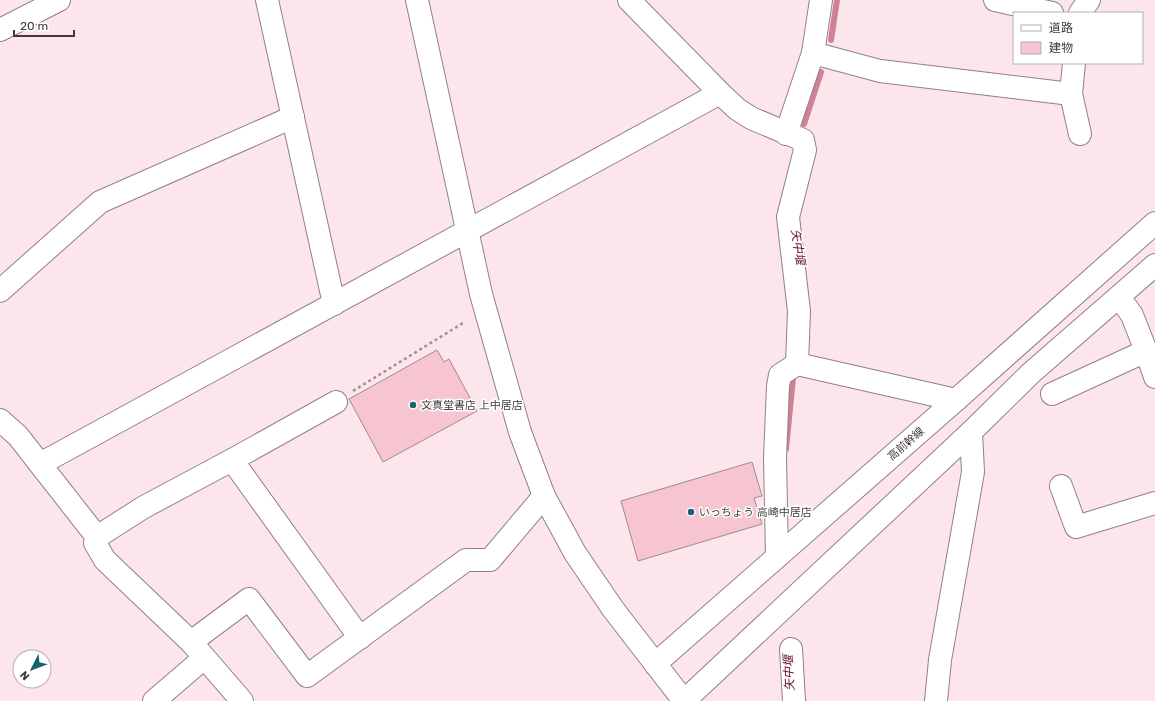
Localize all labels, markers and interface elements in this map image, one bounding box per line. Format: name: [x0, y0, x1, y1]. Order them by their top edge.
scale bar: [14, 12, 74, 38]
legend: [1013, 12, 1143, 64]
text: 20 m: [20, 19, 48, 33]
text: 道路: [1049, 21, 1073, 35]
text: 建物: [1049, 41, 1073, 55]
water label: 矢中堰: [788, 228, 808, 268]
place label: 文真堂書店 上中居店: [421, 399, 523, 412]
marker: 文真堂書店 上中居店: [408, 400, 418, 410]
street label: 高前幹線: [885, 425, 927, 463]
place label: いっちょう 高崎中居店: [699, 506, 812, 519]
marker: いっちょう 高崎中居店: [686, 507, 696, 517]
north arrow: [12, 649, 52, 689]
water label: 矢中堰: [781, 653, 797, 691]
text: N: [17, 668, 32, 683]

